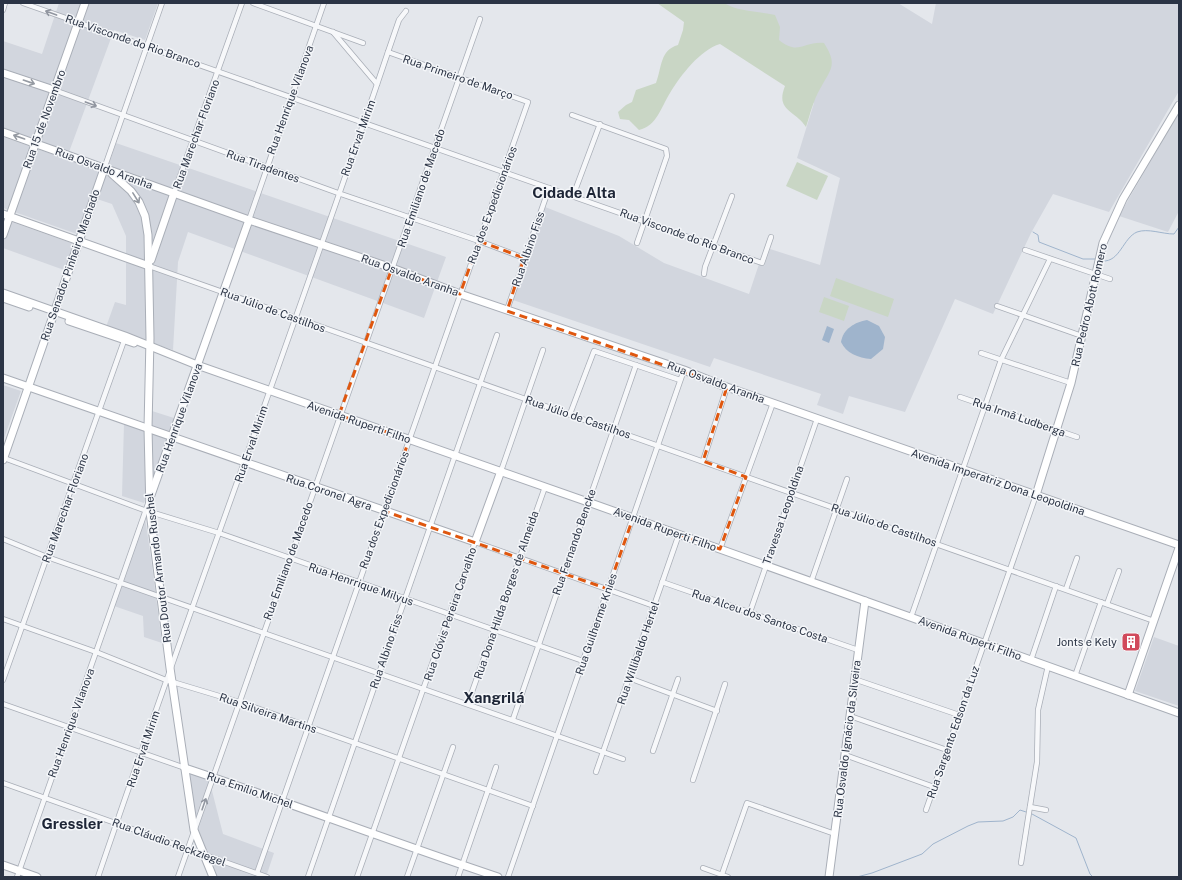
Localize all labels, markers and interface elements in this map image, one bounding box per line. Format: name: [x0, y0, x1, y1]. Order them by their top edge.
one-way arrow: [45, 8, 57, 16]
street label: Rua Visconde do Rio Branco: [64, 12, 202, 70]
street label: Rua Henrique Vilanova: [265, 44, 315, 156]
street label: Rua Primeiro de Março: [401, 53, 515, 102]
street label: Rua 15 de Novembro: [20, 68, 68, 170]
one-way arrow: [22, 78, 34, 86]
street label: Rua Marechar Floriano: [171, 78, 221, 190]
street label: Rua Erval Mirim: [339, 98, 377, 178]
one-way arrow: [84, 101, 97, 108]
street label: Rua Emiliano de Macedo: [395, 127, 447, 249]
one-way arrow: [13, 133, 25, 141]
street label: Rua dos Expedicionários: [465, 144, 519, 266]
street label: Rua Osvaldo Aranha: [54, 145, 154, 191]
street label: Rua Tiradentes: [225, 147, 302, 185]
district label: Cidade Alta: [532, 184, 616, 201]
street label: Rua Senador Pinheiro Machado: [38, 188, 102, 342]
one-way arrow: [133, 192, 141, 204]
street label: Rua Visconde do Rio Branco: [618, 206, 756, 266]
street label: Rua Albino Fiss: [510, 210, 547, 288]
street label: Rua Pedro Abott Romero: [1069, 242, 1109, 368]
street label: Rua Osvaldo Aranha: [360, 252, 460, 298]
street label: Rua Júlio de Castilhos: [219, 285, 327, 335]
street label: Rua Osvaldo Aranha: [666, 359, 766, 405]
street label: Rua Henrique Vilanova: [154, 362, 204, 474]
street label: Rua Júlio de Castilhos: [524, 393, 633, 441]
street label: Rua Irmã Ludberga: [971, 395, 1067, 439]
street label: Avenida Ruperti Filho: [306, 399, 412, 445]
street label: Rua Erval Mirim: [232, 404, 270, 484]
street label: Avenida Imperatriz Dona Leopoldina: [910, 447, 1086, 517]
street label: Rua dos Expedicionários: [357, 449, 411, 571]
street label: Rua Marechar Floriano: [40, 452, 90, 564]
street label: Travessa Leopoldina: [760, 464, 806, 566]
street label: Rua Coronel Agra: [285, 472, 373, 512]
street label: Rua Fernando Bencke: [550, 487, 598, 597]
street label: Rua Doutor Armando Ruschel: [143, 493, 173, 643]
street label: Rua Emiliano de Macedo: [261, 500, 315, 622]
street label: Rua Júlio de Castilhos: [830, 501, 939, 549]
street label: Avenida Ruperti Filho: [612, 505, 718, 553]
street label: Rua Dona Hilda Borges de Almeida: [471, 509, 541, 681]
street label: Rua Clóvis Pereira Carvalho: [421, 546, 479, 682]
street label: Rua Henrrique Milyus: [307, 560, 415, 608]
street label: Rua Guilherme Knies: [573, 571, 619, 676]
street label: Rua Alceu dos Santos Costa: [690, 587, 830, 645]
street label: Rua Willibaldo Hertel: [615, 600, 661, 706]
street label: Rua Albino Fiss: [368, 612, 405, 690]
street label: Avenida Ruperti Filho: [917, 614, 1023, 662]
building icon: Jonts e Kely: [1120, 631, 1142, 653]
place label: Jonts e Kely: [1057, 636, 1117, 648]
street label: Rua Osvaldo Ignácio da Silveira: [831, 659, 863, 819]
street label: Rua Sargento Edson da Luz: [925, 664, 981, 800]
street label: Rua Henrique Vilanova: [46, 667, 96, 779]
district label: Xangrilá: [463, 689, 525, 706]
street label: Rua Silveira Martins: [218, 691, 319, 735]
street label: Rua Erval Mirim: [124, 709, 162, 789]
street label: Rua Emílio Michel: [205, 770, 295, 810]
one-way arrow: [200, 798, 208, 810]
district label: Gressler: [41, 815, 103, 832]
street label: Rua Cláudio Reckziegel: [111, 816, 227, 868]

